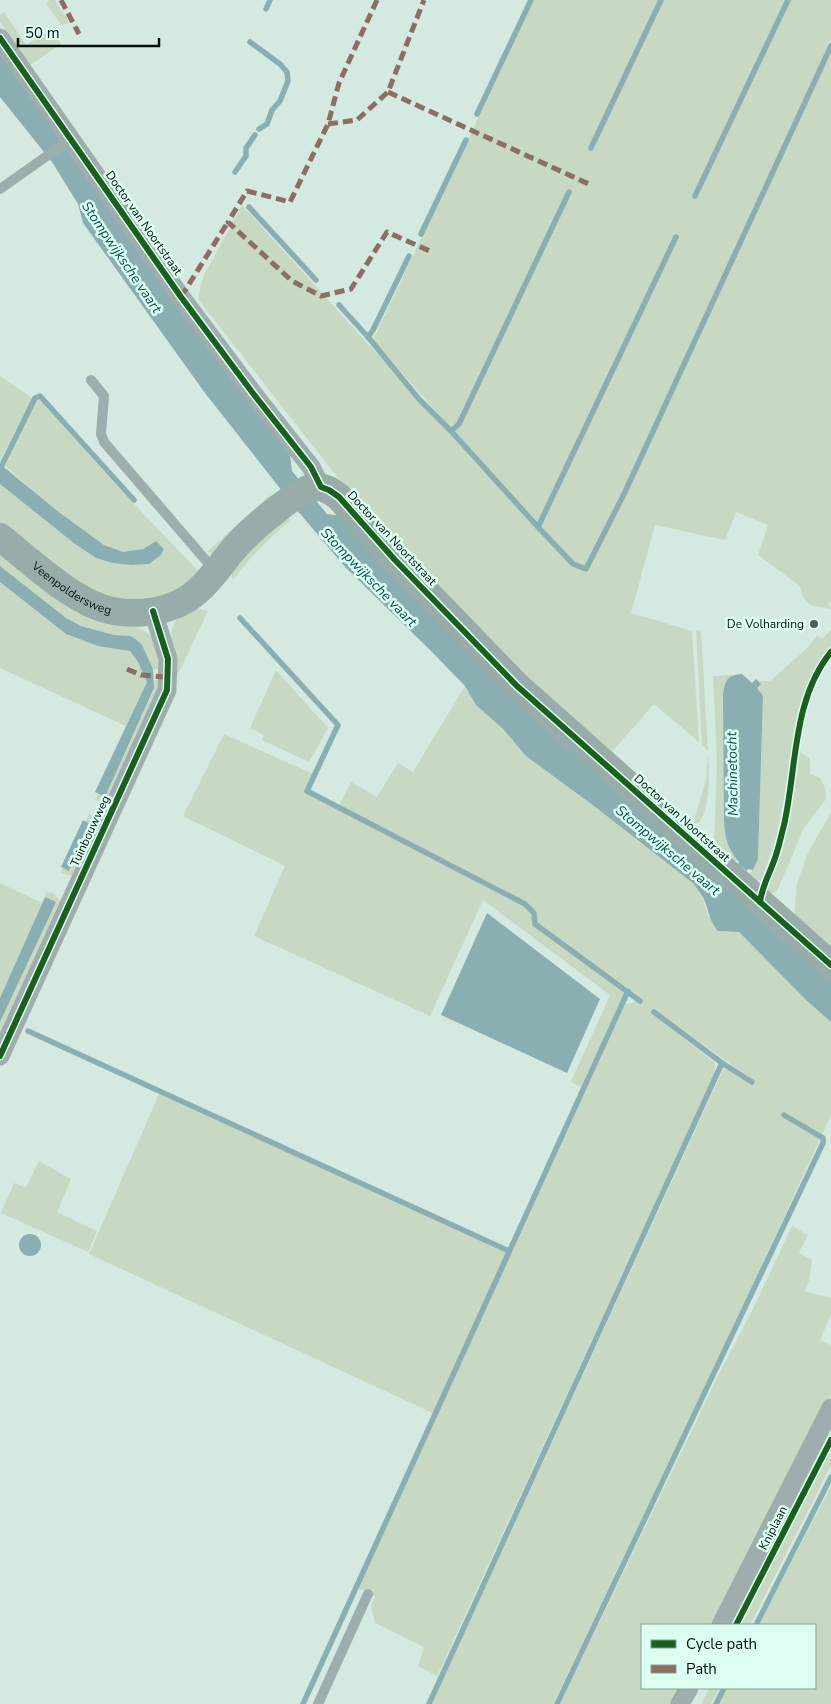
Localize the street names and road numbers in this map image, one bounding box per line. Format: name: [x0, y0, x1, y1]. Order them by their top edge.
street label: Doctor van Noortstraat: [102, 168, 187, 279]
street label: Doctor van Noortstraat: [344, 487, 441, 589]
street label: Veenpoldersweg: [28, 558, 113, 618]
street label: Doctor van Noortstraat: [631, 771, 734, 866]
street label: Tuinbouwweg: [67, 793, 113, 869]
street label: Kniplaan: [755, 1503, 791, 1553]

